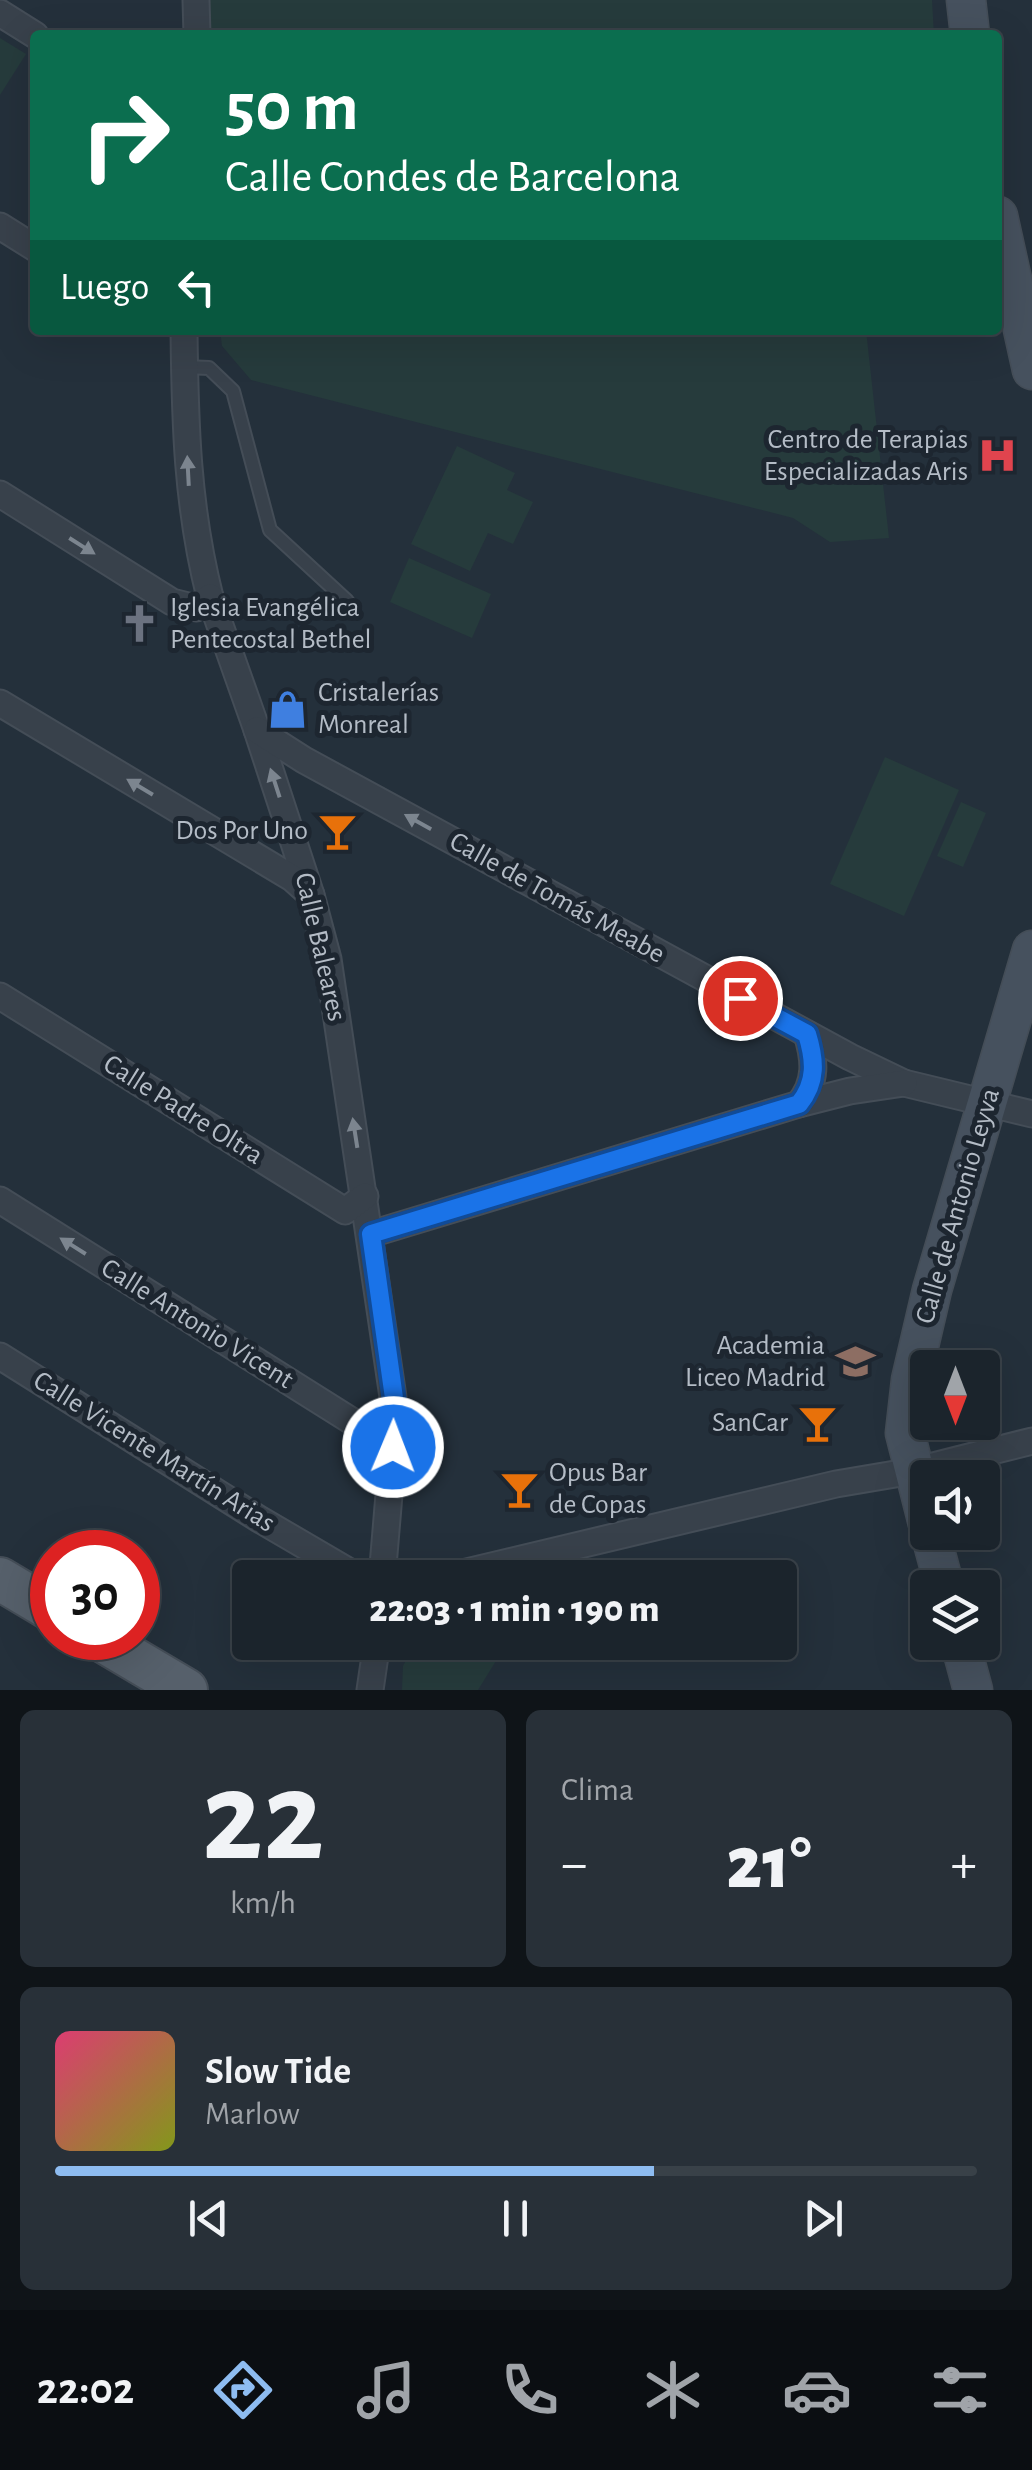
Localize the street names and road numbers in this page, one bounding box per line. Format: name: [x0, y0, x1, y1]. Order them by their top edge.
street label: Calle de Tomás Meabe: [445, 827, 669, 969]
street label: Calle Baleares: [289, 870, 351, 1024]
street label: Calle Padre Oltra: [98, 1050, 268, 1170]
street label: Calle de Antonio Leyva: [911, 1085, 1005, 1327]
street label: Calle Antonio Vicent: [96, 1254, 298, 1394]
street label: Calle Vicente Martín Arias: [28, 1366, 280, 1538]

